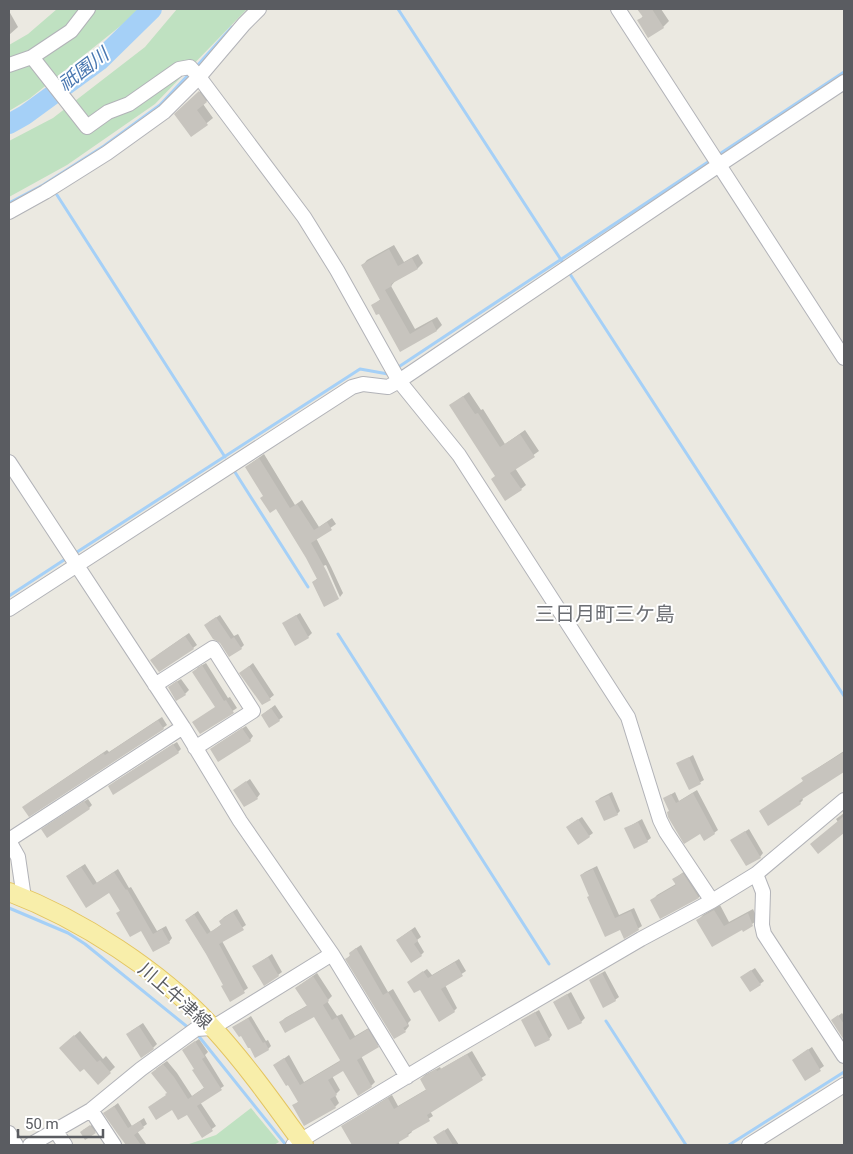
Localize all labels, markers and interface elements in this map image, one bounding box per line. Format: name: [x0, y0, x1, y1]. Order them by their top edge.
water label: 祇園川: [54, 42, 115, 96]
district label: 三日月町三ケ島: [535, 602, 675, 626]
street label: 川上牛津線: [134, 958, 216, 1033]
scale bar: [18, 1106, 102, 1138]
text: 50 m: [25, 1115, 59, 1133]

